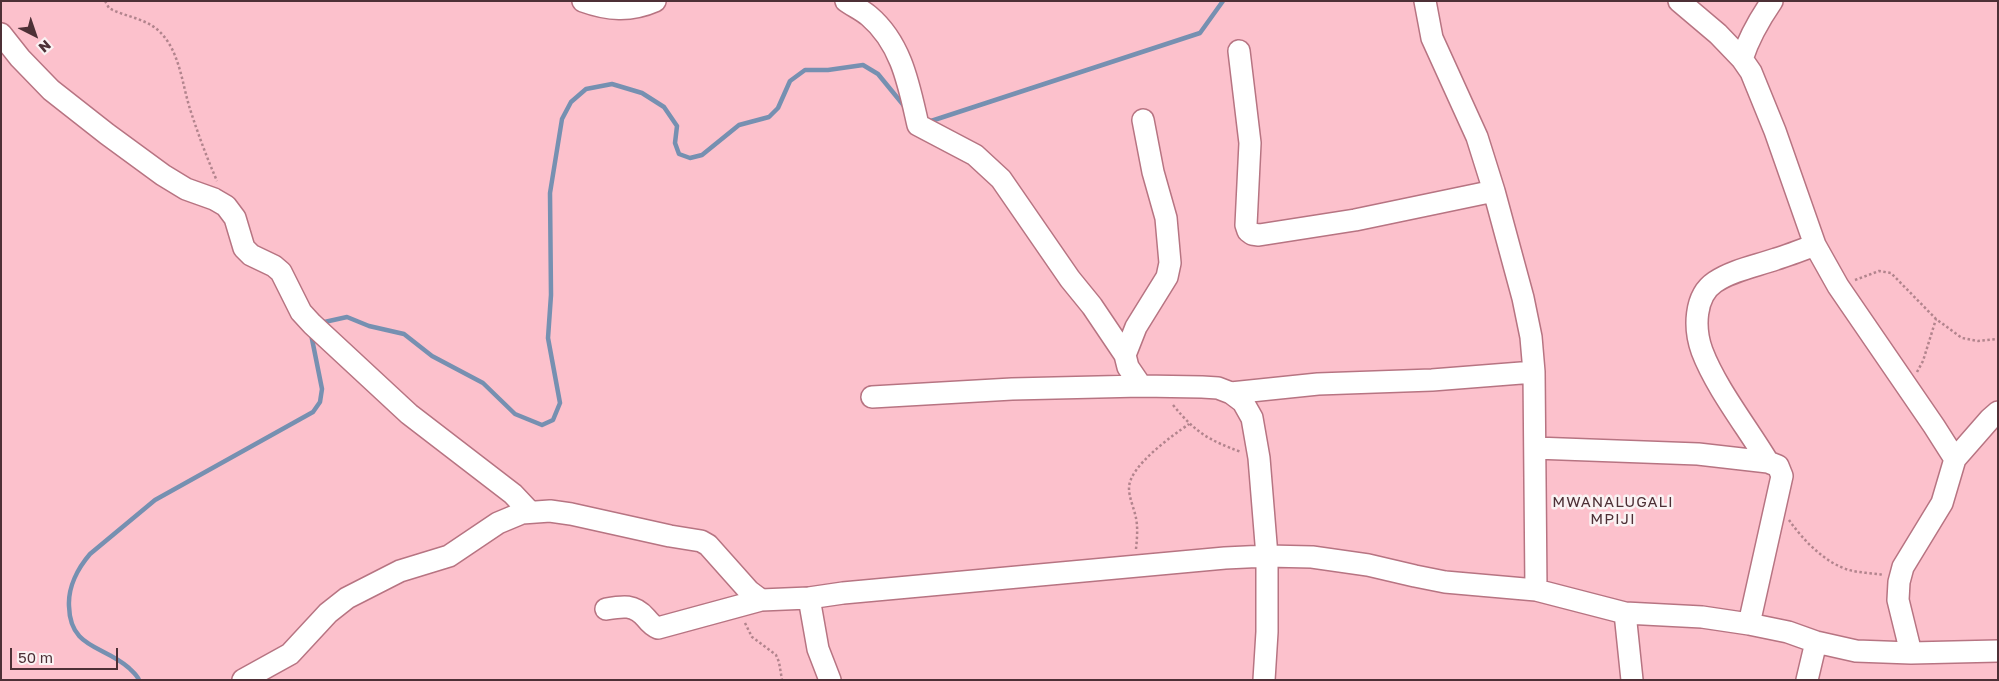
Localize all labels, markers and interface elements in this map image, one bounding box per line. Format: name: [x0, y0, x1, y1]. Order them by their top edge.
north arrow: [10, 10, 60, 60]
text: N: [36, 37, 55, 57]
district label: MWANALUGALI MPIJI: [1551, 493, 1675, 528]
scale bar: [12, 638, 120, 670]
text: 50 m: [18, 648, 53, 666]

